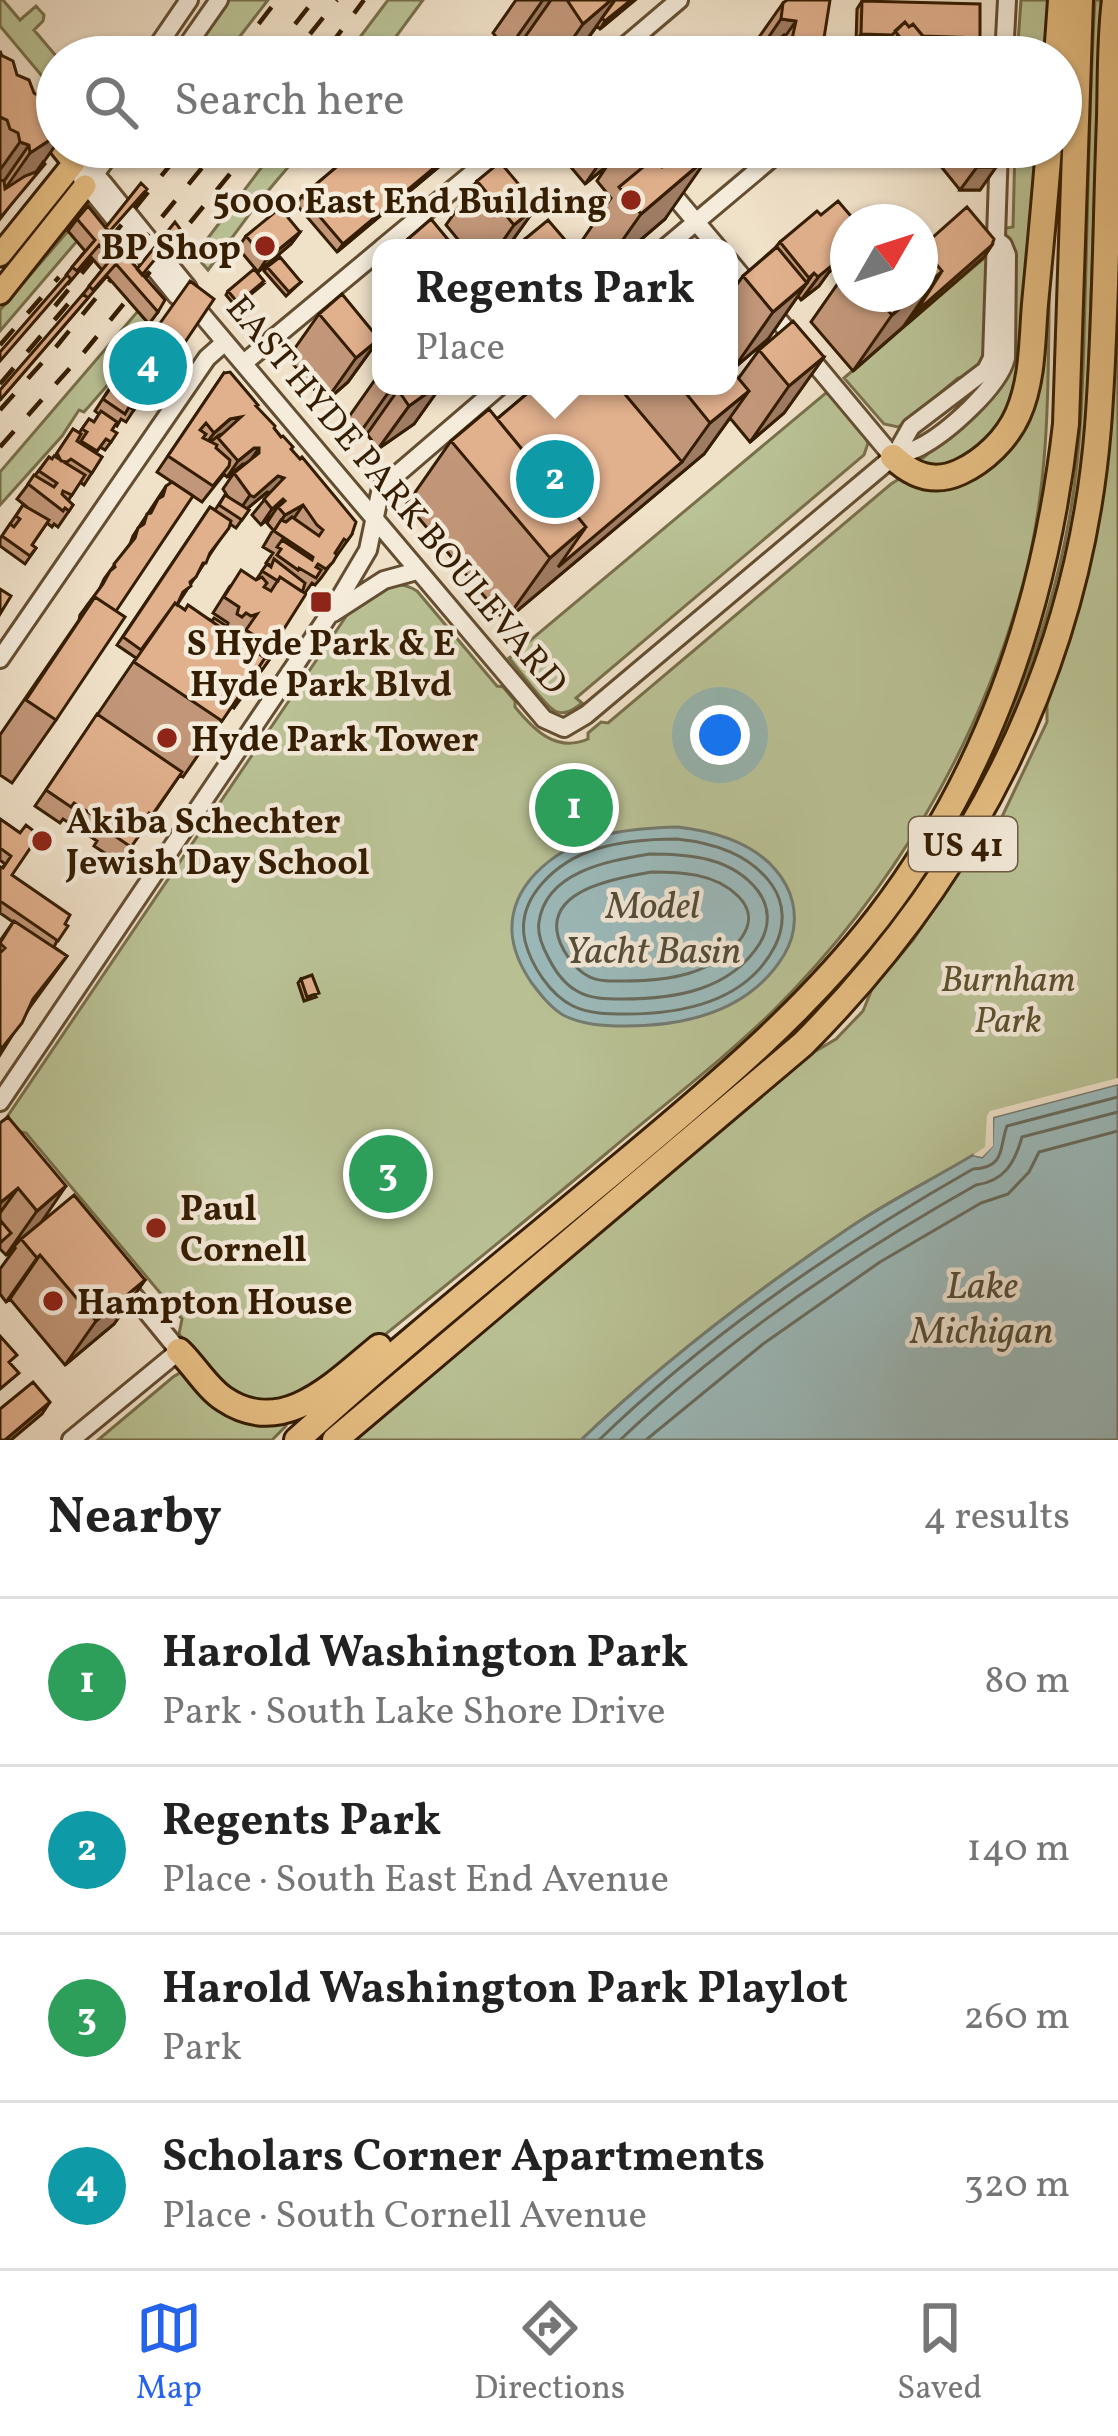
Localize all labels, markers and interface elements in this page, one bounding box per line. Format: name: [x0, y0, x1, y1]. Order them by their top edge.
search box: [36, 36, 1082, 168]
icon: search: [78, 69, 144, 135]
text: Search here: [174, 71, 405, 134]
place label: 5000 East End Building: [213, 179, 607, 229]
marker: 5000 East End Building: [618, 187, 644, 213]
north arrow: [830, 204, 938, 312]
place label: BP Shop: [101, 225, 241, 275]
marker: BP Shop: [252, 233, 278, 259]
popup: [372, 239, 738, 395]
text: Regents Park: [415, 259, 695, 322]
street label: EAST HYDE PARK BOULEVARD: [213, 286, 577, 707]
pin: 4: [109, 321, 187, 411]
text: Place: [415, 322, 505, 376]
pin: 2: [516, 434, 594, 524]
marker: S Hyde Park & E Hyde Park Blvd: [308, 589, 334, 615]
place label: S Hyde Park & E Hyde Park Blvd: [187, 621, 455, 712]
your location: [690, 705, 750, 765]
place label: Hyde Park Tower: [191, 717, 478, 767]
marker: Hyde Park Tower: [154, 725, 180, 751]
pin: 1: [535, 763, 613, 853]
place label: Akiba Schechter Jewish Day School: [65, 799, 370, 890]
road number: US 41: [909, 817, 1017, 871]
marker: Akiba Schechter Jewish Day School: [29, 828, 55, 854]
water label: Model Yacht Basin: [565, 881, 741, 980]
park label: Burnham Park: [941, 957, 1075, 1048]
pin: 3: [349, 1129, 427, 1219]
place label: Paul Cornell: [180, 1186, 307, 1277]
marker: Paul Cornell: [143, 1215, 169, 1241]
water label: Lake Michigan: [909, 1261, 1053, 1360]
place label: Hampton House: [77, 1280, 353, 1330]
marker: Hampton House: [40, 1288, 66, 1314]
text: Nearby: [48, 1483, 222, 1554]
text: 4 results: [923, 1491, 1070, 1545]
text: Harold Washington Park: [162, 1623, 688, 1686]
text: 1: [79, 1655, 95, 1709]
text: 80 m: [984, 1655, 1070, 1709]
text: Park · South Lake Shore Drive: [162, 1686, 666, 1740]
text: Regents Park: [162, 1791, 441, 1854]
text: 2: [77, 1823, 97, 1877]
text: 140 m: [967, 1823, 1070, 1877]
text: Place · South East End Avenue: [162, 1854, 669, 1908]
text: Harold Washington Park Playlot: [162, 1959, 848, 2022]
text: 3: [77, 1991, 97, 2045]
text: 260 m: [964, 1991, 1070, 2045]
text: Park: [162, 2022, 242, 2076]
text: Scholars Corner Apartments: [162, 2127, 765, 2190]
text: 4: [75, 2159, 99, 2213]
text: 320 m: [964, 2159, 1070, 2213]
text: Place · South Cornell Avenue: [162, 2190, 647, 2244]
tab: Map: [136, 2295, 202, 2413]
tab: Directions: [474, 2295, 625, 2413]
tab: Saved: [897, 2295, 982, 2413]

